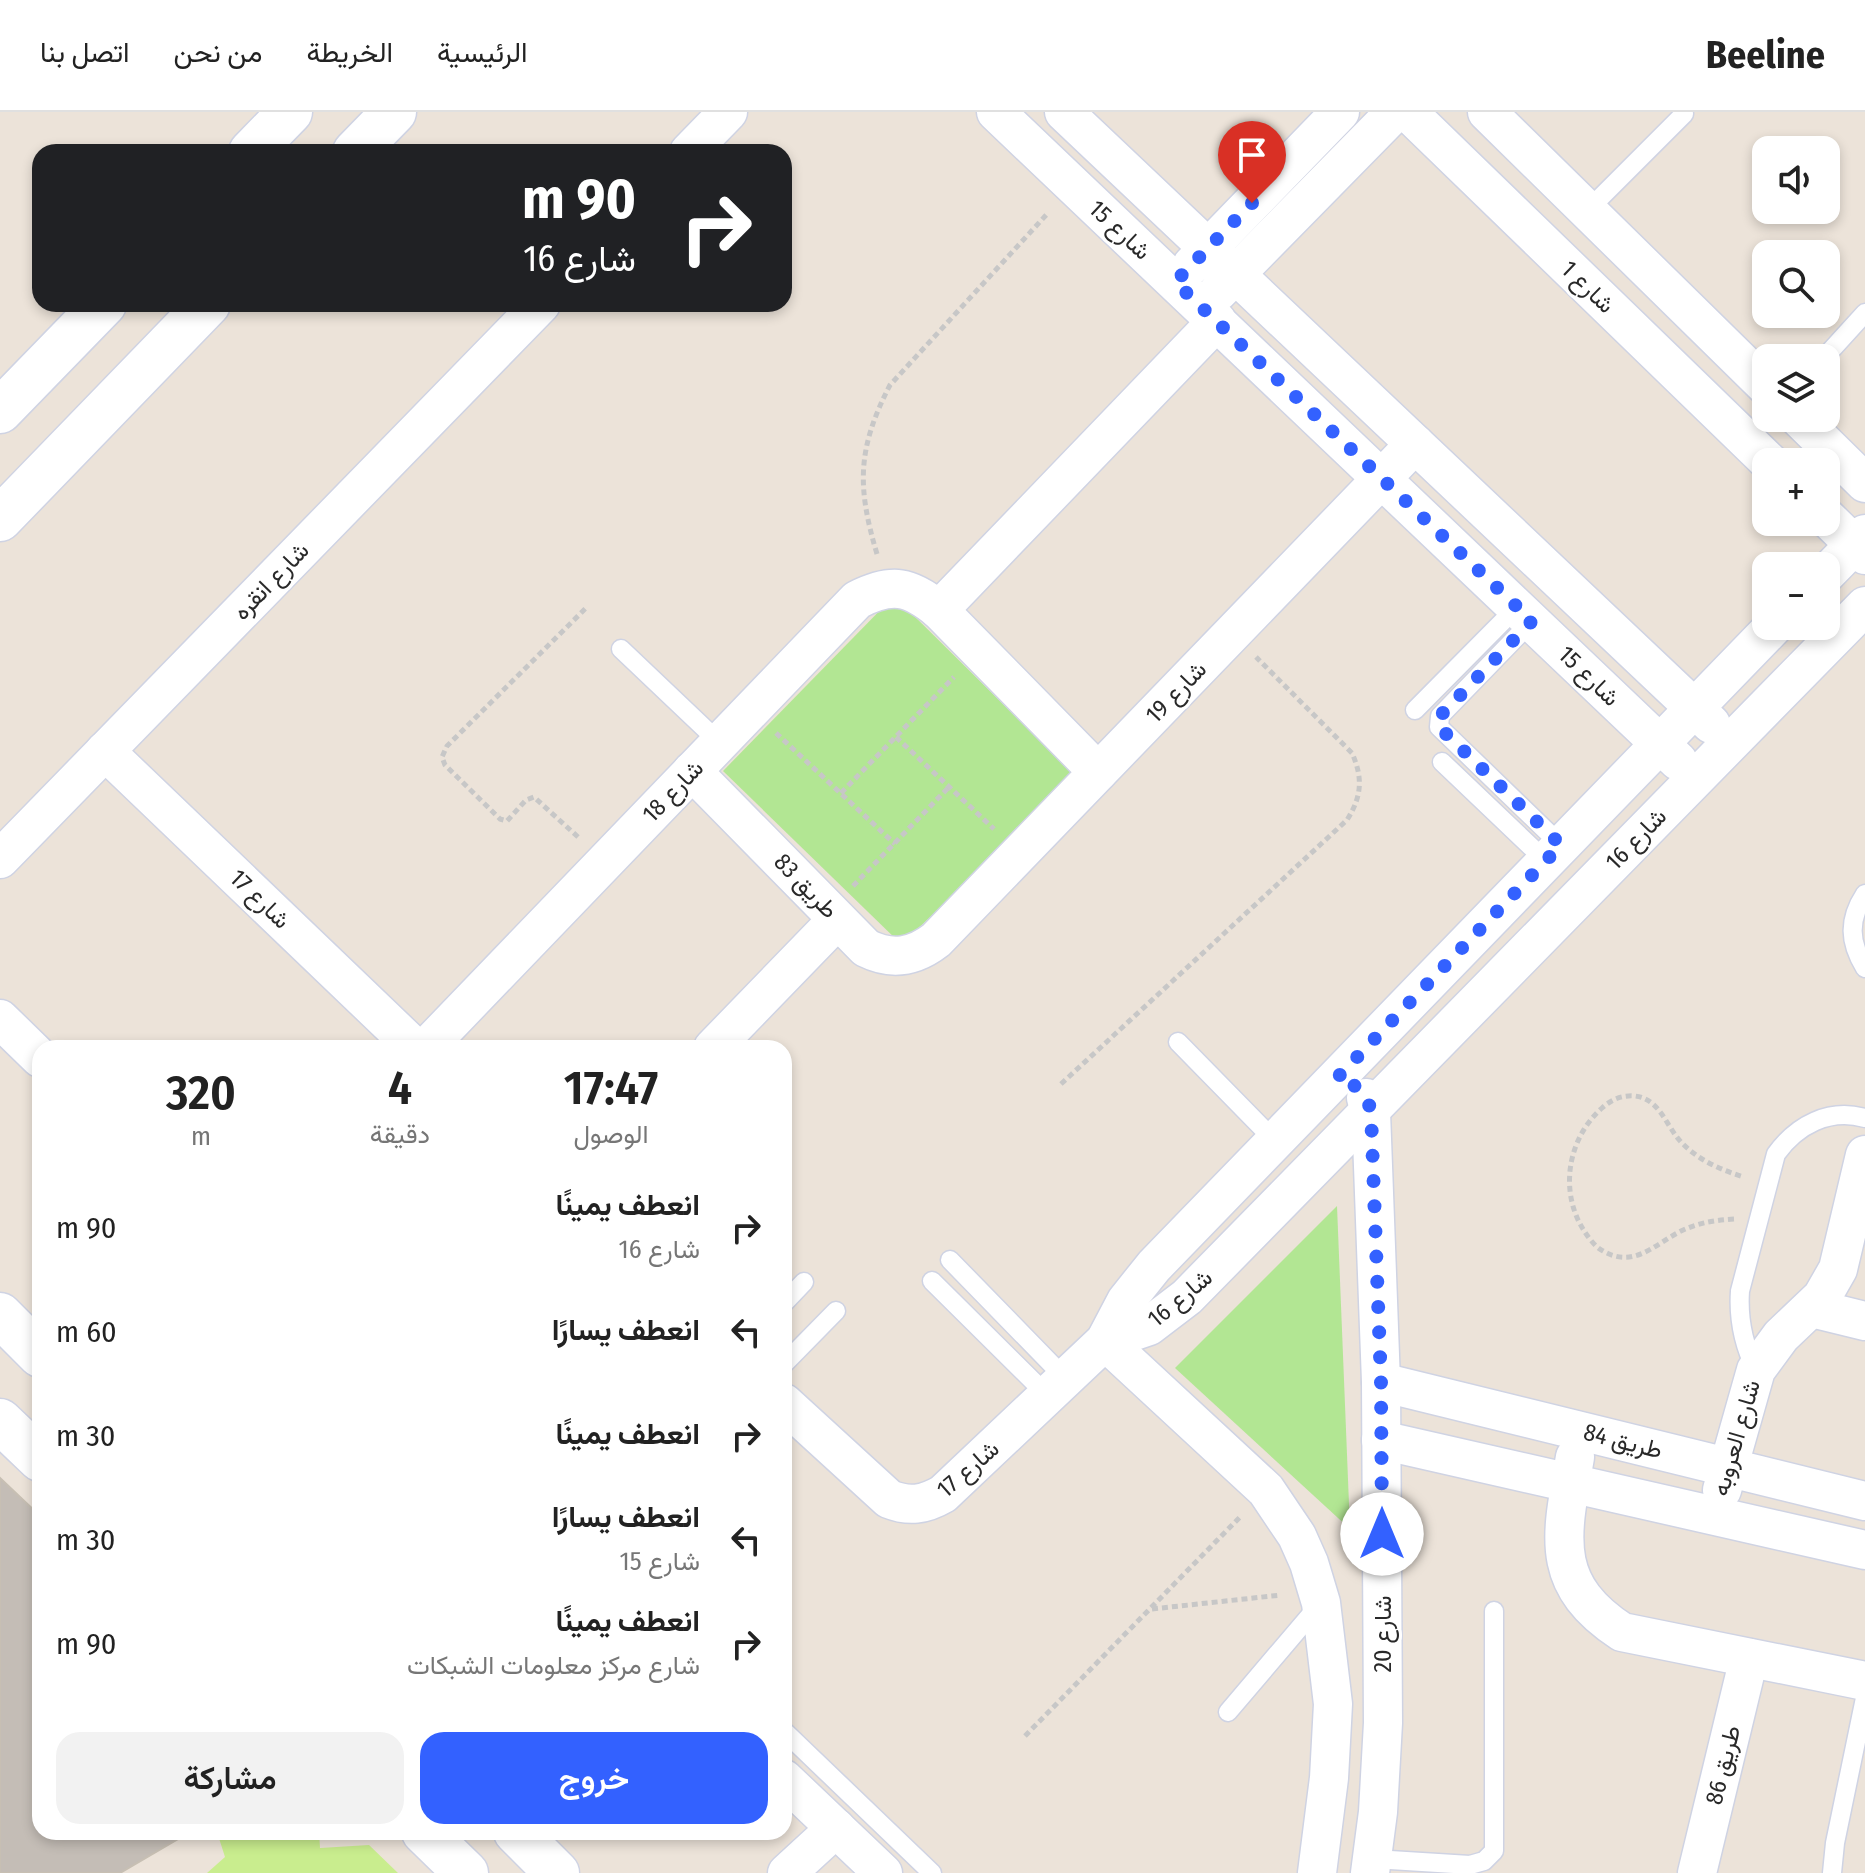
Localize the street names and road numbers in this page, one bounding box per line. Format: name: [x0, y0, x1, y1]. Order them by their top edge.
street label: شارع 15: [1082, 194, 1157, 267]
street label: شارع 1: [1554, 255, 1620, 320]
street label: شارع انقره: [227, 536, 316, 627]
street label: شارع 15: [1551, 640, 1625, 713]
street label: شارع 19: [1140, 655, 1214, 730]
street label: شارع 18: [637, 754, 711, 829]
street label: شارع 16: [1600, 802, 1674, 877]
street label: طريق 83: [768, 848, 844, 925]
street label: شارع 17: [223, 864, 296, 936]
street label: شارع 16: [1142, 1263, 1219, 1334]
street label: شارع العروبه: [1706, 1377, 1768, 1500]
street label: طريق 84: [1580, 1418, 1665, 1465]
street label: شارع 17: [931, 1434, 1006, 1505]
street label: شارع 20: [1369, 1595, 1399, 1673]
street label: طريق 86: [1700, 1723, 1747, 1808]

